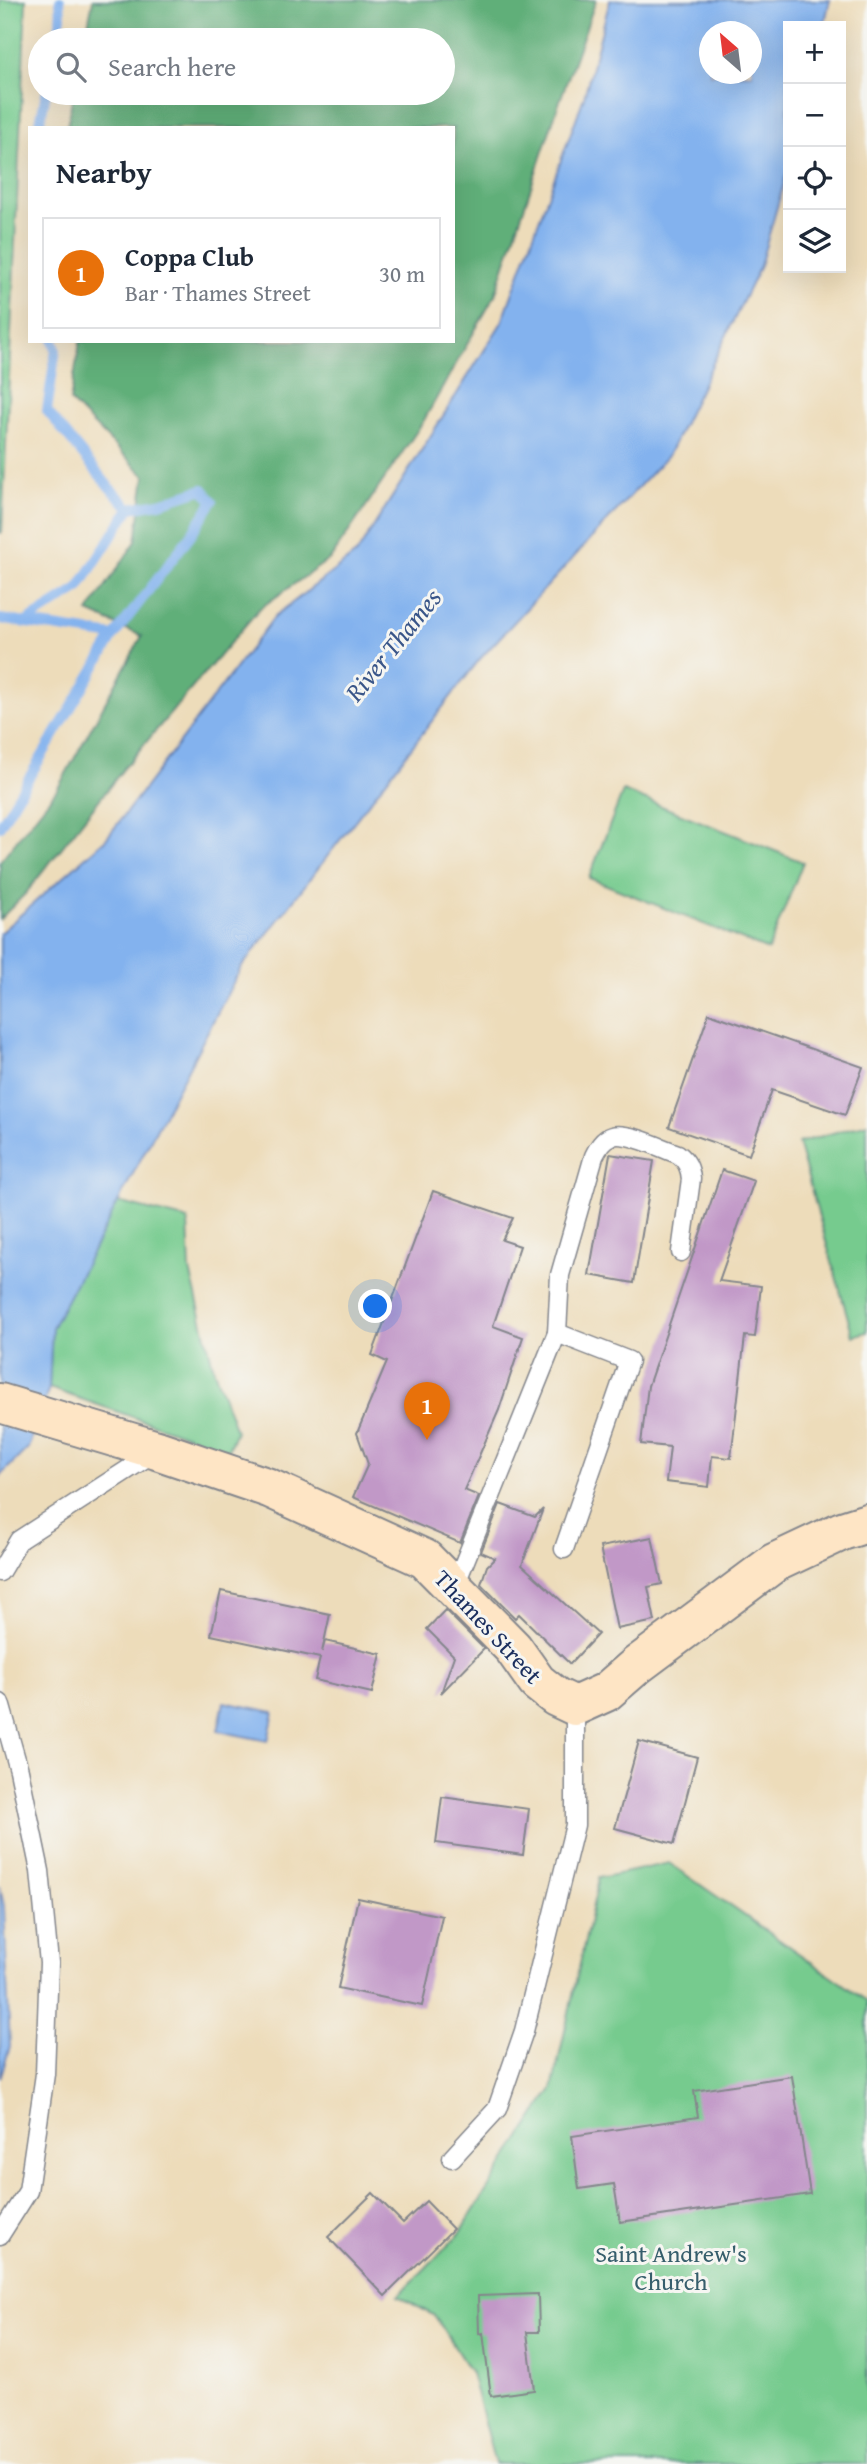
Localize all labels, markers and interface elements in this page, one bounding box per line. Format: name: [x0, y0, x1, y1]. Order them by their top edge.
north arrow: [699, 21, 762, 84]
map controls: [783, 21, 846, 273]
button: +: [783, 21, 846, 84]
search box: [28, 28, 455, 105]
text: Search here: [108, 47, 236, 86]
icon: search: [52, 48, 90, 86]
button: −: [783, 84, 846, 147]
button: locate: [783, 147, 846, 210]
text: Nearby: [56, 150, 152, 194]
button: layers: [783, 210, 846, 273]
text: Coppa Club: [125, 237, 254, 276]
text: 1: [75, 257, 87, 290]
text: 30 m: [379, 257, 425, 290]
text: Bar · Thames Street: [125, 276, 311, 309]
water label: River Thames: [334, 579, 451, 710]
your location: [358, 1289, 392, 1323]
pin: 1: [404, 1382, 450, 1440]
street label: Thames Street: [426, 1562, 551, 1692]
park label: Saint Andrew's Church: [595, 2236, 747, 2299]

